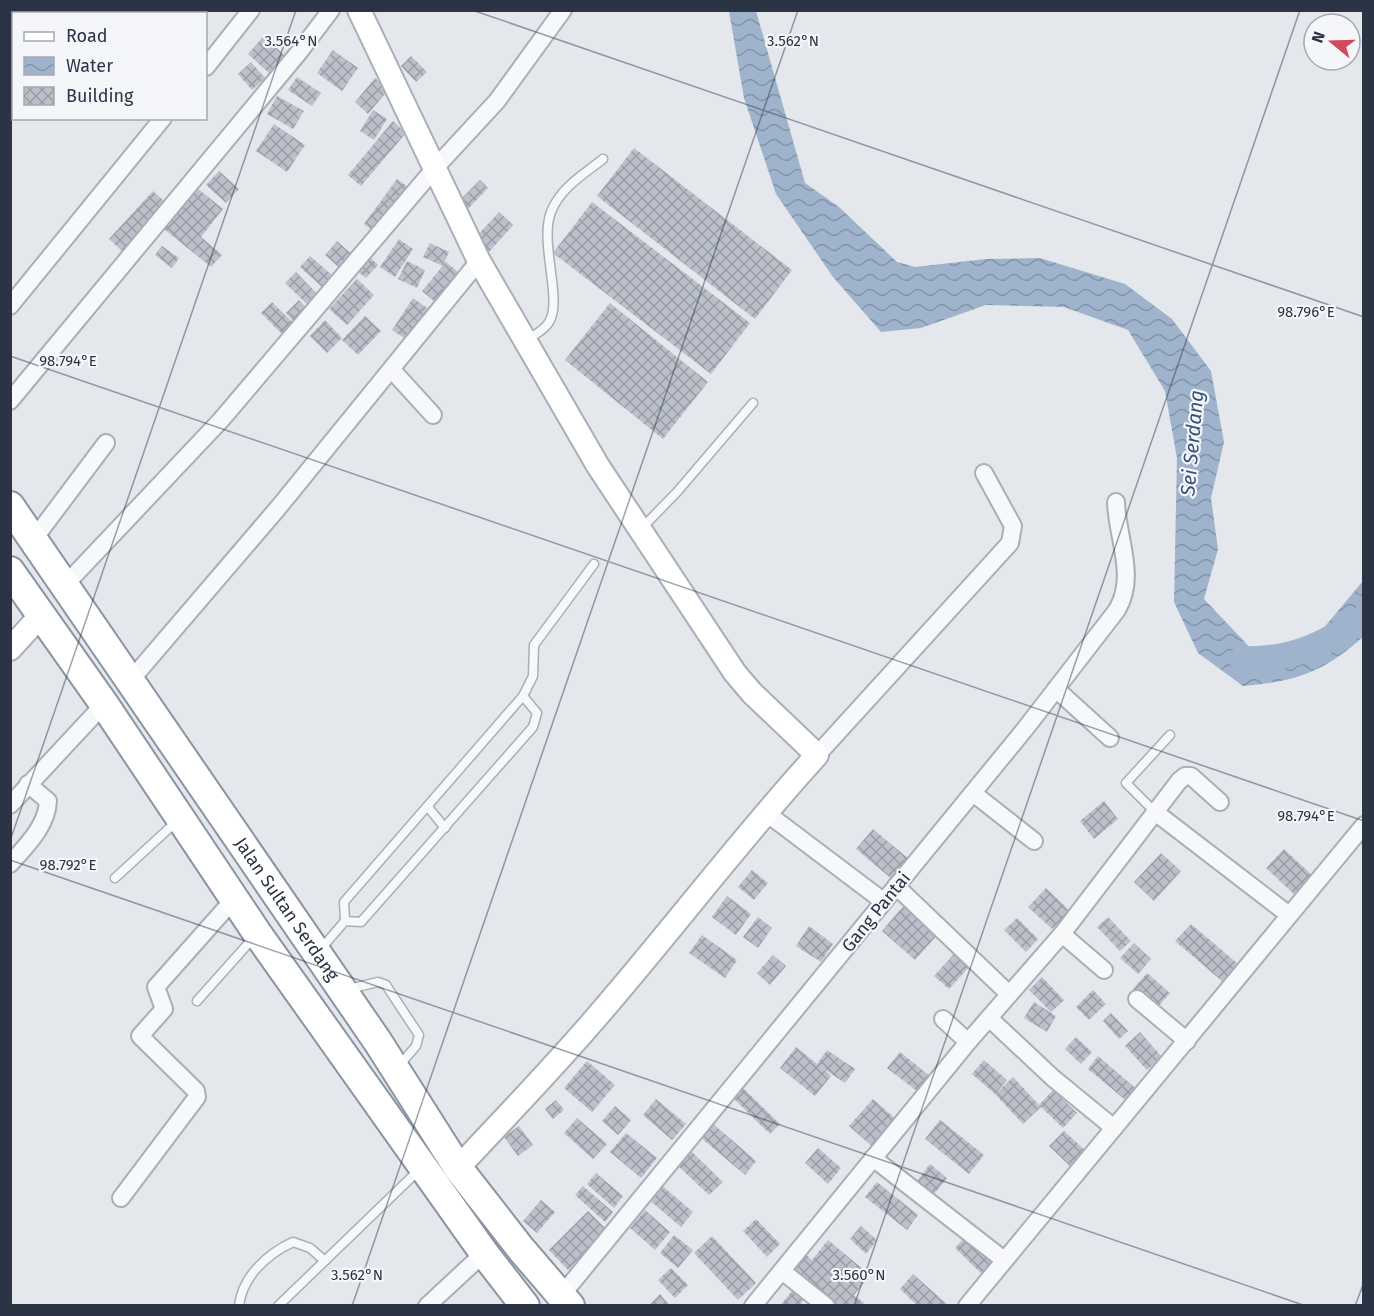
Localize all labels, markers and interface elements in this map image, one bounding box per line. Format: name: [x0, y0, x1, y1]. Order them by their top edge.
legend: [12, 12, 207, 120]
north arrow: [1302, 12, 1362, 72]
text: Road: [66, 25, 108, 47]
text: N: [1308, 29, 1329, 45]
text: 3.564°N: [265, 32, 317, 50]
text: 3.562°N: [767, 32, 819, 50]
text: Water: [66, 55, 113, 77]
text: Building: [66, 85, 134, 107]
text: 98.796°E: [1277, 303, 1335, 321]
text: 98.794°E: [39, 352, 97, 370]
water label: Sei Serdang: [1175, 389, 1209, 498]
text: 98.794°E: [1277, 807, 1335, 825]
street label: Jalan Sultan Serdang: [230, 833, 344, 986]
text: 98.792°E: [40, 856, 96, 874]
street label: Gang Pantai: [837, 867, 915, 957]
text: 3.562°N: [331, 1266, 383, 1284]
text: 3.560°N: [832, 1266, 886, 1284]

